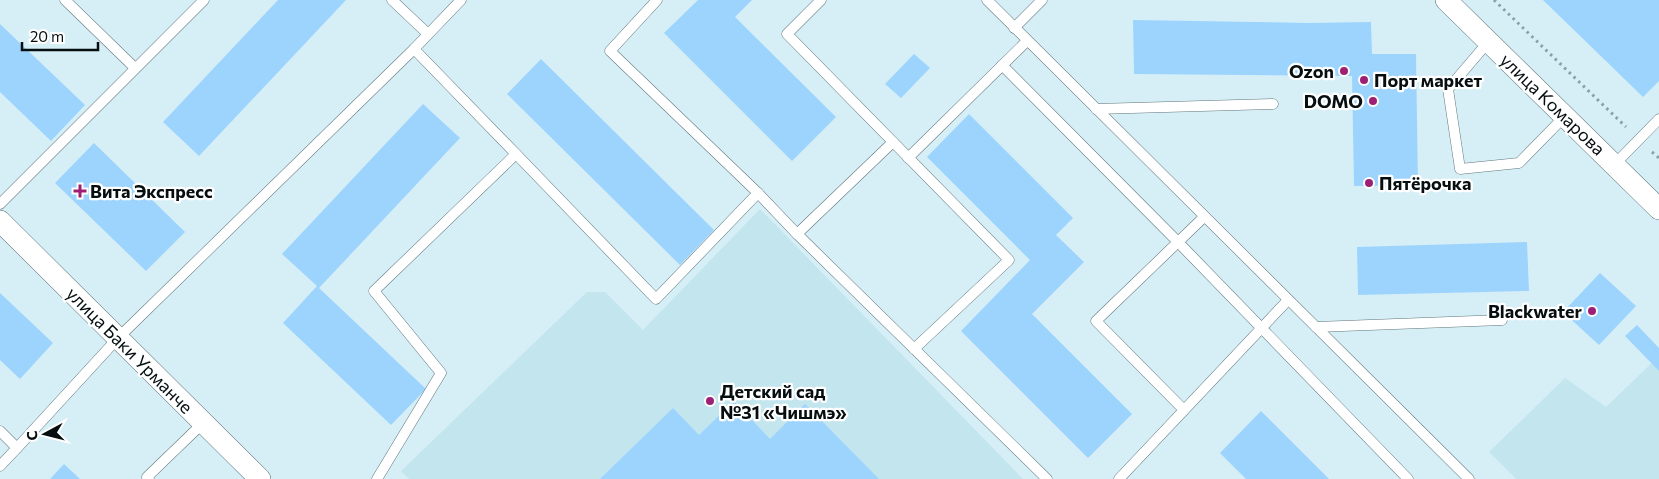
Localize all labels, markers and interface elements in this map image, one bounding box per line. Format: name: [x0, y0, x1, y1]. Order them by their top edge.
scale bar: [22, 20, 99, 52]
text: 20 m: [30, 27, 64, 45]
street label: улица Комарова: [1496, 48, 1610, 160]
place label: Ozon: [1289, 60, 1334, 82]
marker: Ozon: [1338, 65, 1350, 77]
place label: Порт маркет: [1374, 69, 1482, 91]
marker: Порт маркет: [1358, 74, 1370, 86]
place label: DOMO: [1304, 90, 1363, 112]
marker: DOMO: [1367, 95, 1379, 107]
place label: Пятёрочка: [1379, 172, 1471, 194]
marker: Пятёрочка: [1363, 177, 1375, 189]
place label: Вита Экспресс: [90, 180, 213, 202]
marker: Вита Экспресс: [74, 185, 86, 197]
street label: улица Баки Урманче: [62, 282, 198, 418]
place label: Blackwater: [1488, 300, 1583, 322]
marker: Blackwater: [1586, 305, 1598, 317]
place label: Детский сад №31 «Чишмэ»: [720, 380, 847, 423]
marker: Детский сад №31 «Чишмэ»: [704, 395, 716, 407]
north arrow: [20, 409, 70, 459]
text: С: [23, 430, 41, 441]

